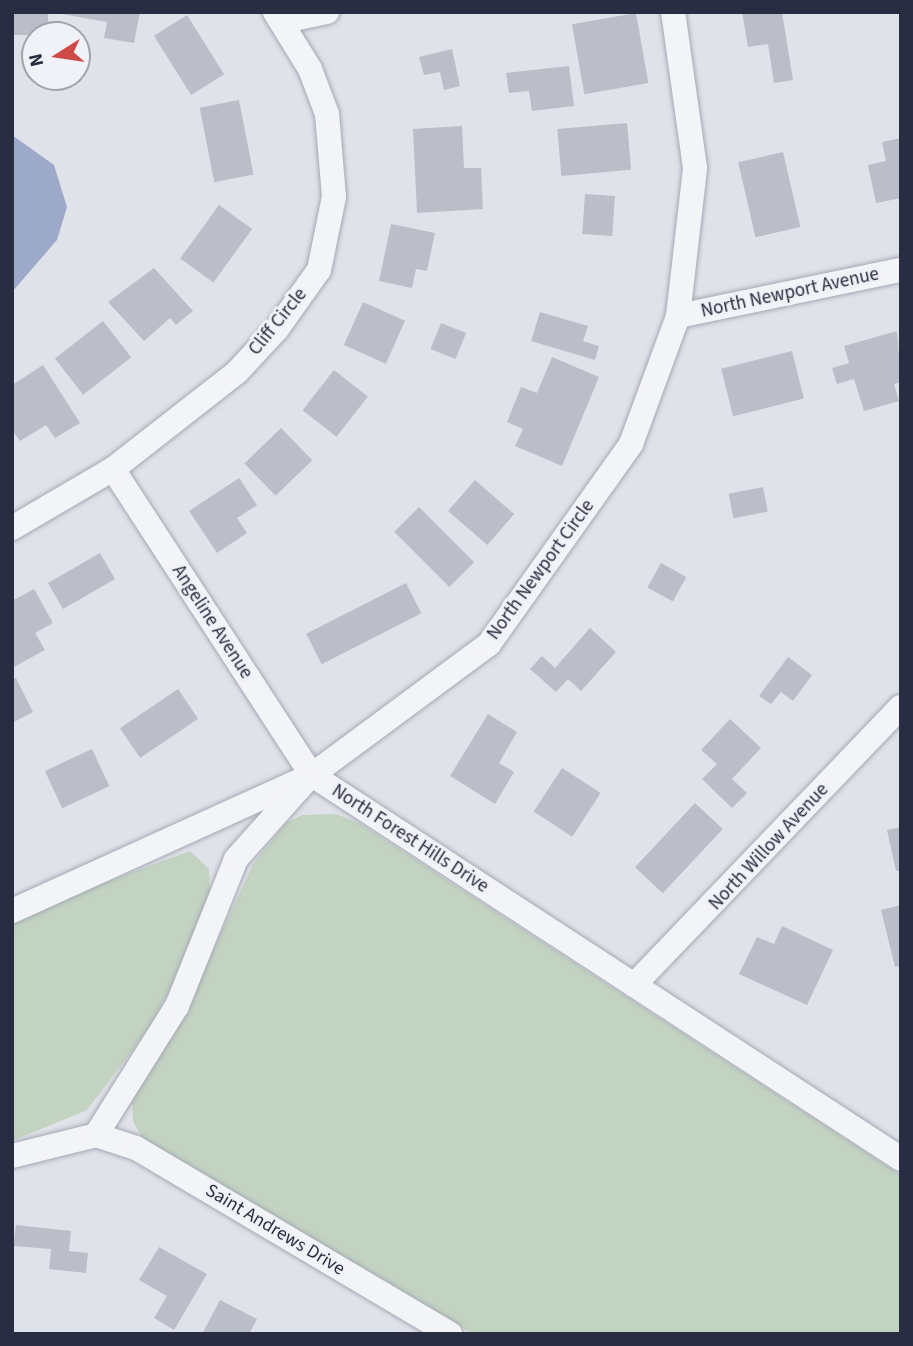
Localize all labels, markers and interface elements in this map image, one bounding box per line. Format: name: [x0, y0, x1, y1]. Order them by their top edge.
north arrow: [21, 21, 91, 91]
text: N: [22, 51, 51, 69]
street label: North Newport Avenue: [699, 263, 881, 323]
street label: Cliff Circle: [244, 284, 312, 360]
street label: North Newport Circle: [482, 495, 600, 645]
street label: Angeline Avenue: [167, 561, 257, 683]
street label: North Willow Avenue: [704, 779, 834, 915]
street label: North Forest Hills Drive: [327, 780, 493, 898]
street label: Saint Andrews Drive: [201, 1179, 349, 1281]

